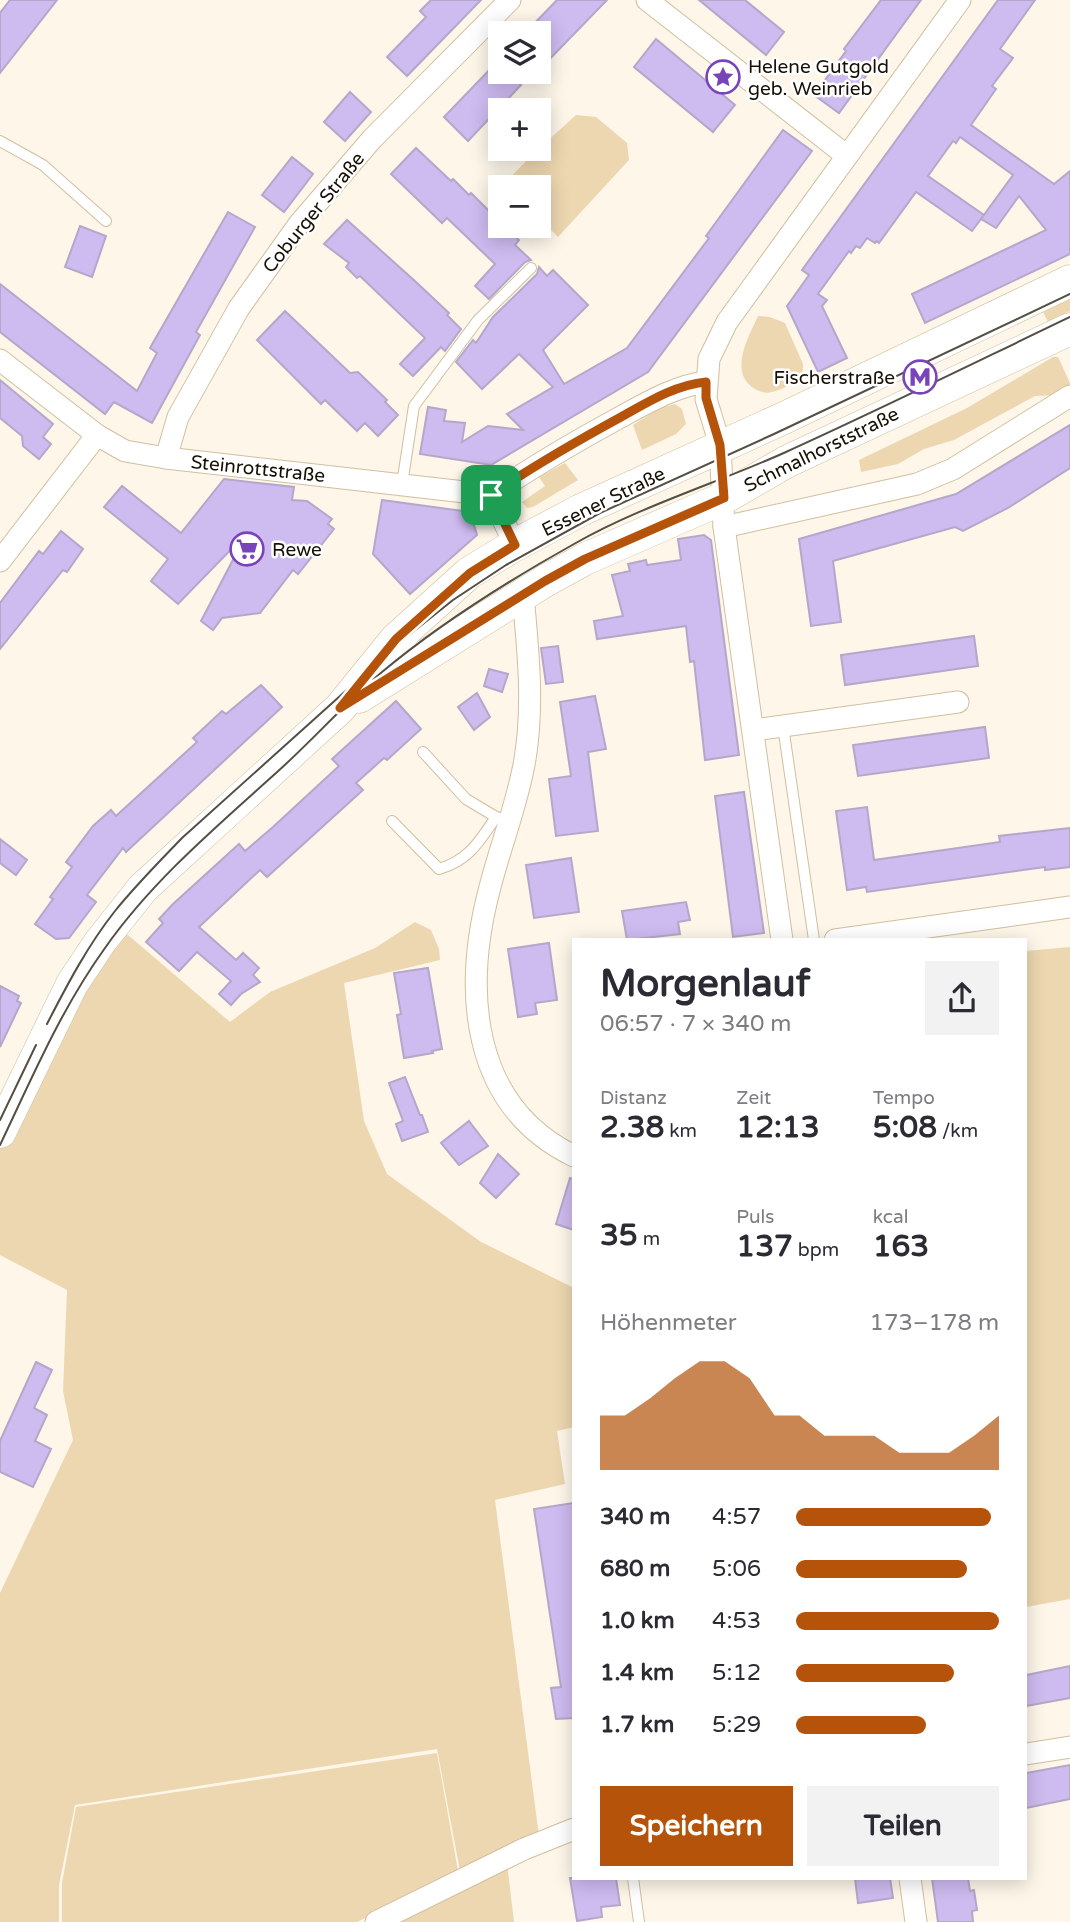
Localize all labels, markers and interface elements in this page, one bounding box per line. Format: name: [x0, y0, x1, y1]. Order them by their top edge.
map controls: [488, 21, 551, 238]
button: layers: [488, 21, 551, 84]
place label: Helene Gutgold geb. Weinrieb: [748, 56, 889, 100]
place icon: Helene Gutgold geb. Weinrieb: [704, 58, 742, 96]
button: +: [488, 98, 551, 161]
street label: Coburger Straße: [258, 148, 369, 277]
button: −: [488, 175, 551, 238]
metro station icon: Fischerstraße: [901, 358, 939, 396]
place label: Fischerstraße: [774, 367, 895, 389]
street label: Schmalhorststraße: [740, 403, 902, 497]
street label: Steinrottstraße: [190, 451, 326, 487]
street label: Essener Straße: [538, 463, 669, 541]
pin: [461, 465, 521, 525]
icon: arrive: [472, 476, 510, 514]
supermarket icon: Rewe: [228, 530, 266, 568]
place label: Rewe: [272, 539, 322, 561]
text: Morgenlauf: [600, 961, 810, 1007]
button: share: [925, 961, 999, 1035]
text: 06:57 · 7 × 340 m: [600, 1010, 791, 1038]
text: Distanz: [600, 1087, 667, 1109]
text: Zeit: [736, 1087, 771, 1109]
text: Tempo: [873, 1087, 935, 1109]
text: 2.38: [600, 1109, 664, 1146]
text: 12:13: [736, 1109, 820, 1146]
text: 5:08: [873, 1109, 937, 1146]
text: km: [664, 1120, 697, 1142]
text: /km: [937, 1120, 978, 1142]
text: Puls: [736, 1206, 774, 1228]
text: kcal: [873, 1206, 908, 1228]
text: 35: [600, 1217, 638, 1254]
text: m: [638, 1228, 660, 1250]
text: 137: [736, 1228, 793, 1265]
text: 163: [873, 1228, 929, 1265]
text: bpm: [793, 1239, 839, 1261]
text: Höhenmeter: [600, 1309, 737, 1337]
text: 173–178 m: [870, 1309, 999, 1337]
text: 340 m: [600, 1503, 670, 1531]
text: 4:57: [712, 1503, 761, 1531]
text: 680 m: [600, 1555, 670, 1583]
text: 5:06: [712, 1555, 761, 1583]
text: 1.0 km: [600, 1607, 675, 1635]
text: 4:53: [712, 1607, 761, 1635]
text: 1.4 km: [600, 1659, 674, 1687]
text: 5:12: [712, 1659, 761, 1687]
text: 1.7 km: [600, 1711, 674, 1739]
text: 5:29: [712, 1711, 761, 1739]
button: Speichern: [600, 1786, 793, 1866]
button: Teilen: [807, 1786, 999, 1866]

